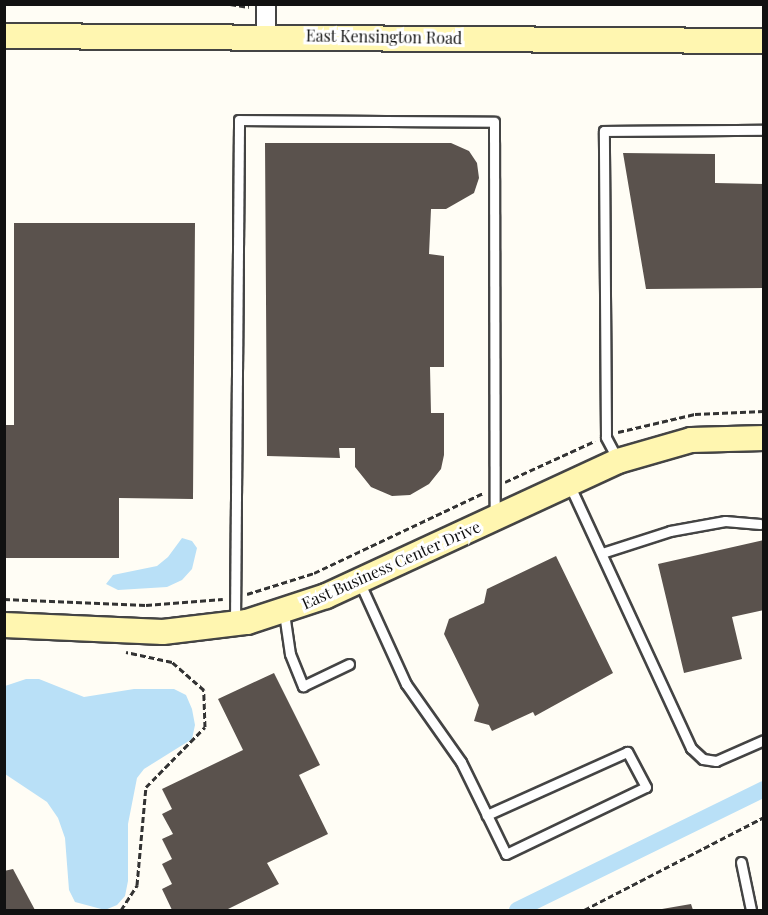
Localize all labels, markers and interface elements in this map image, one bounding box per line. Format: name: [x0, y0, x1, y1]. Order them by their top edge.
street label: East Kensington Road: [306, 26, 462, 48]
street label: East Business Center Drive: [298, 517, 484, 613]

